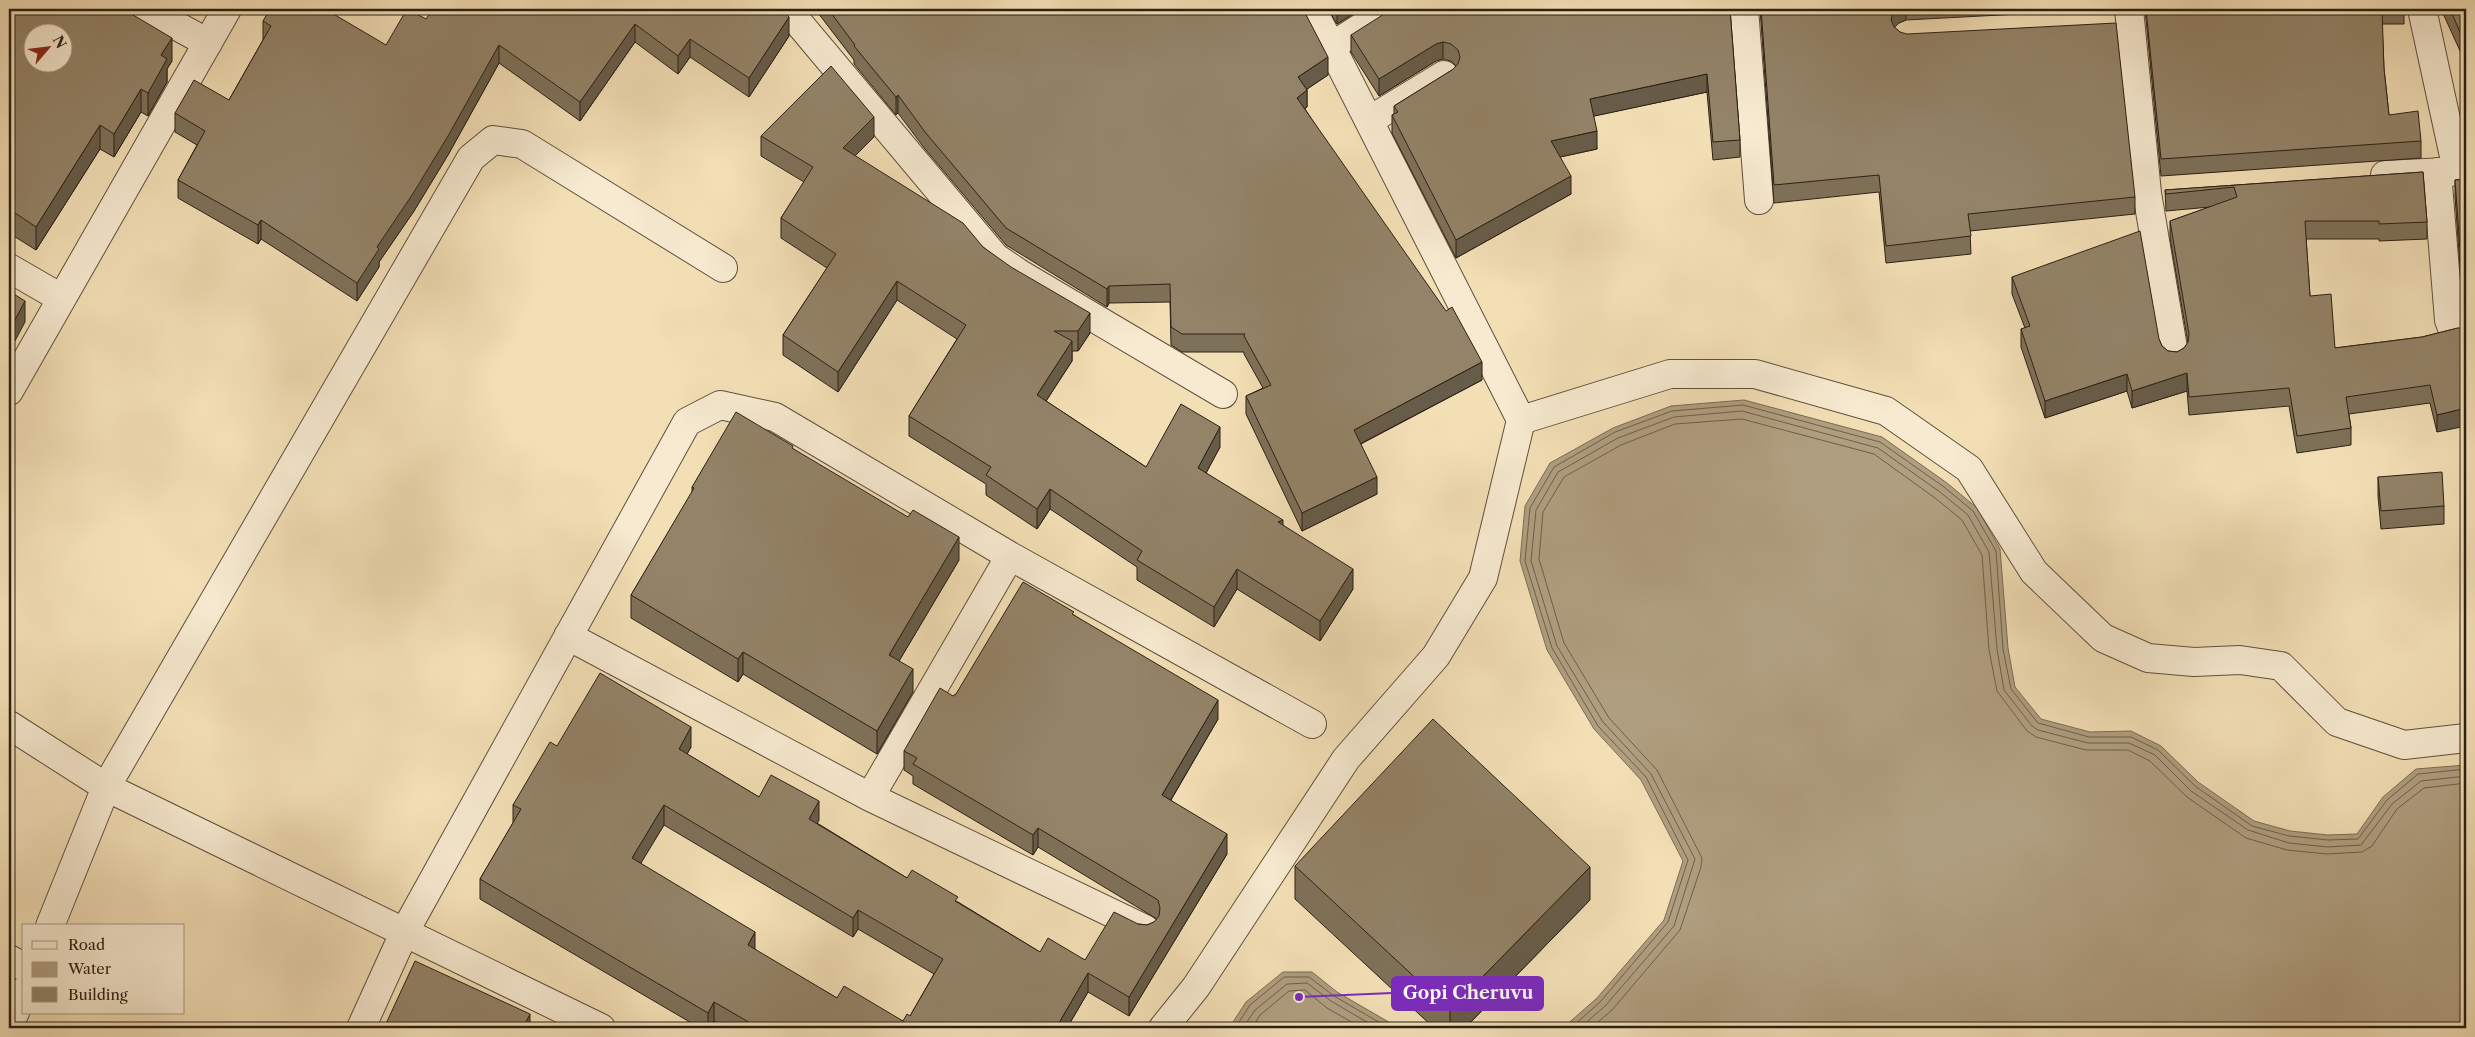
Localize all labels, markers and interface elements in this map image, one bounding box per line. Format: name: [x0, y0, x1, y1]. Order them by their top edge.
north arrow: [22, 22, 72, 72]
text: N: [49, 32, 70, 51]
legend: [22, 924, 185, 1014]
text: Road: [68, 935, 105, 954]
text: Water: [67, 959, 112, 978]
callout: Gopi Cheruvu: [1392, 977, 1543, 1010]
text: Gopi Cheruvu: [1403, 982, 1533, 1004]
text: Building: [68, 985, 128, 1004]

